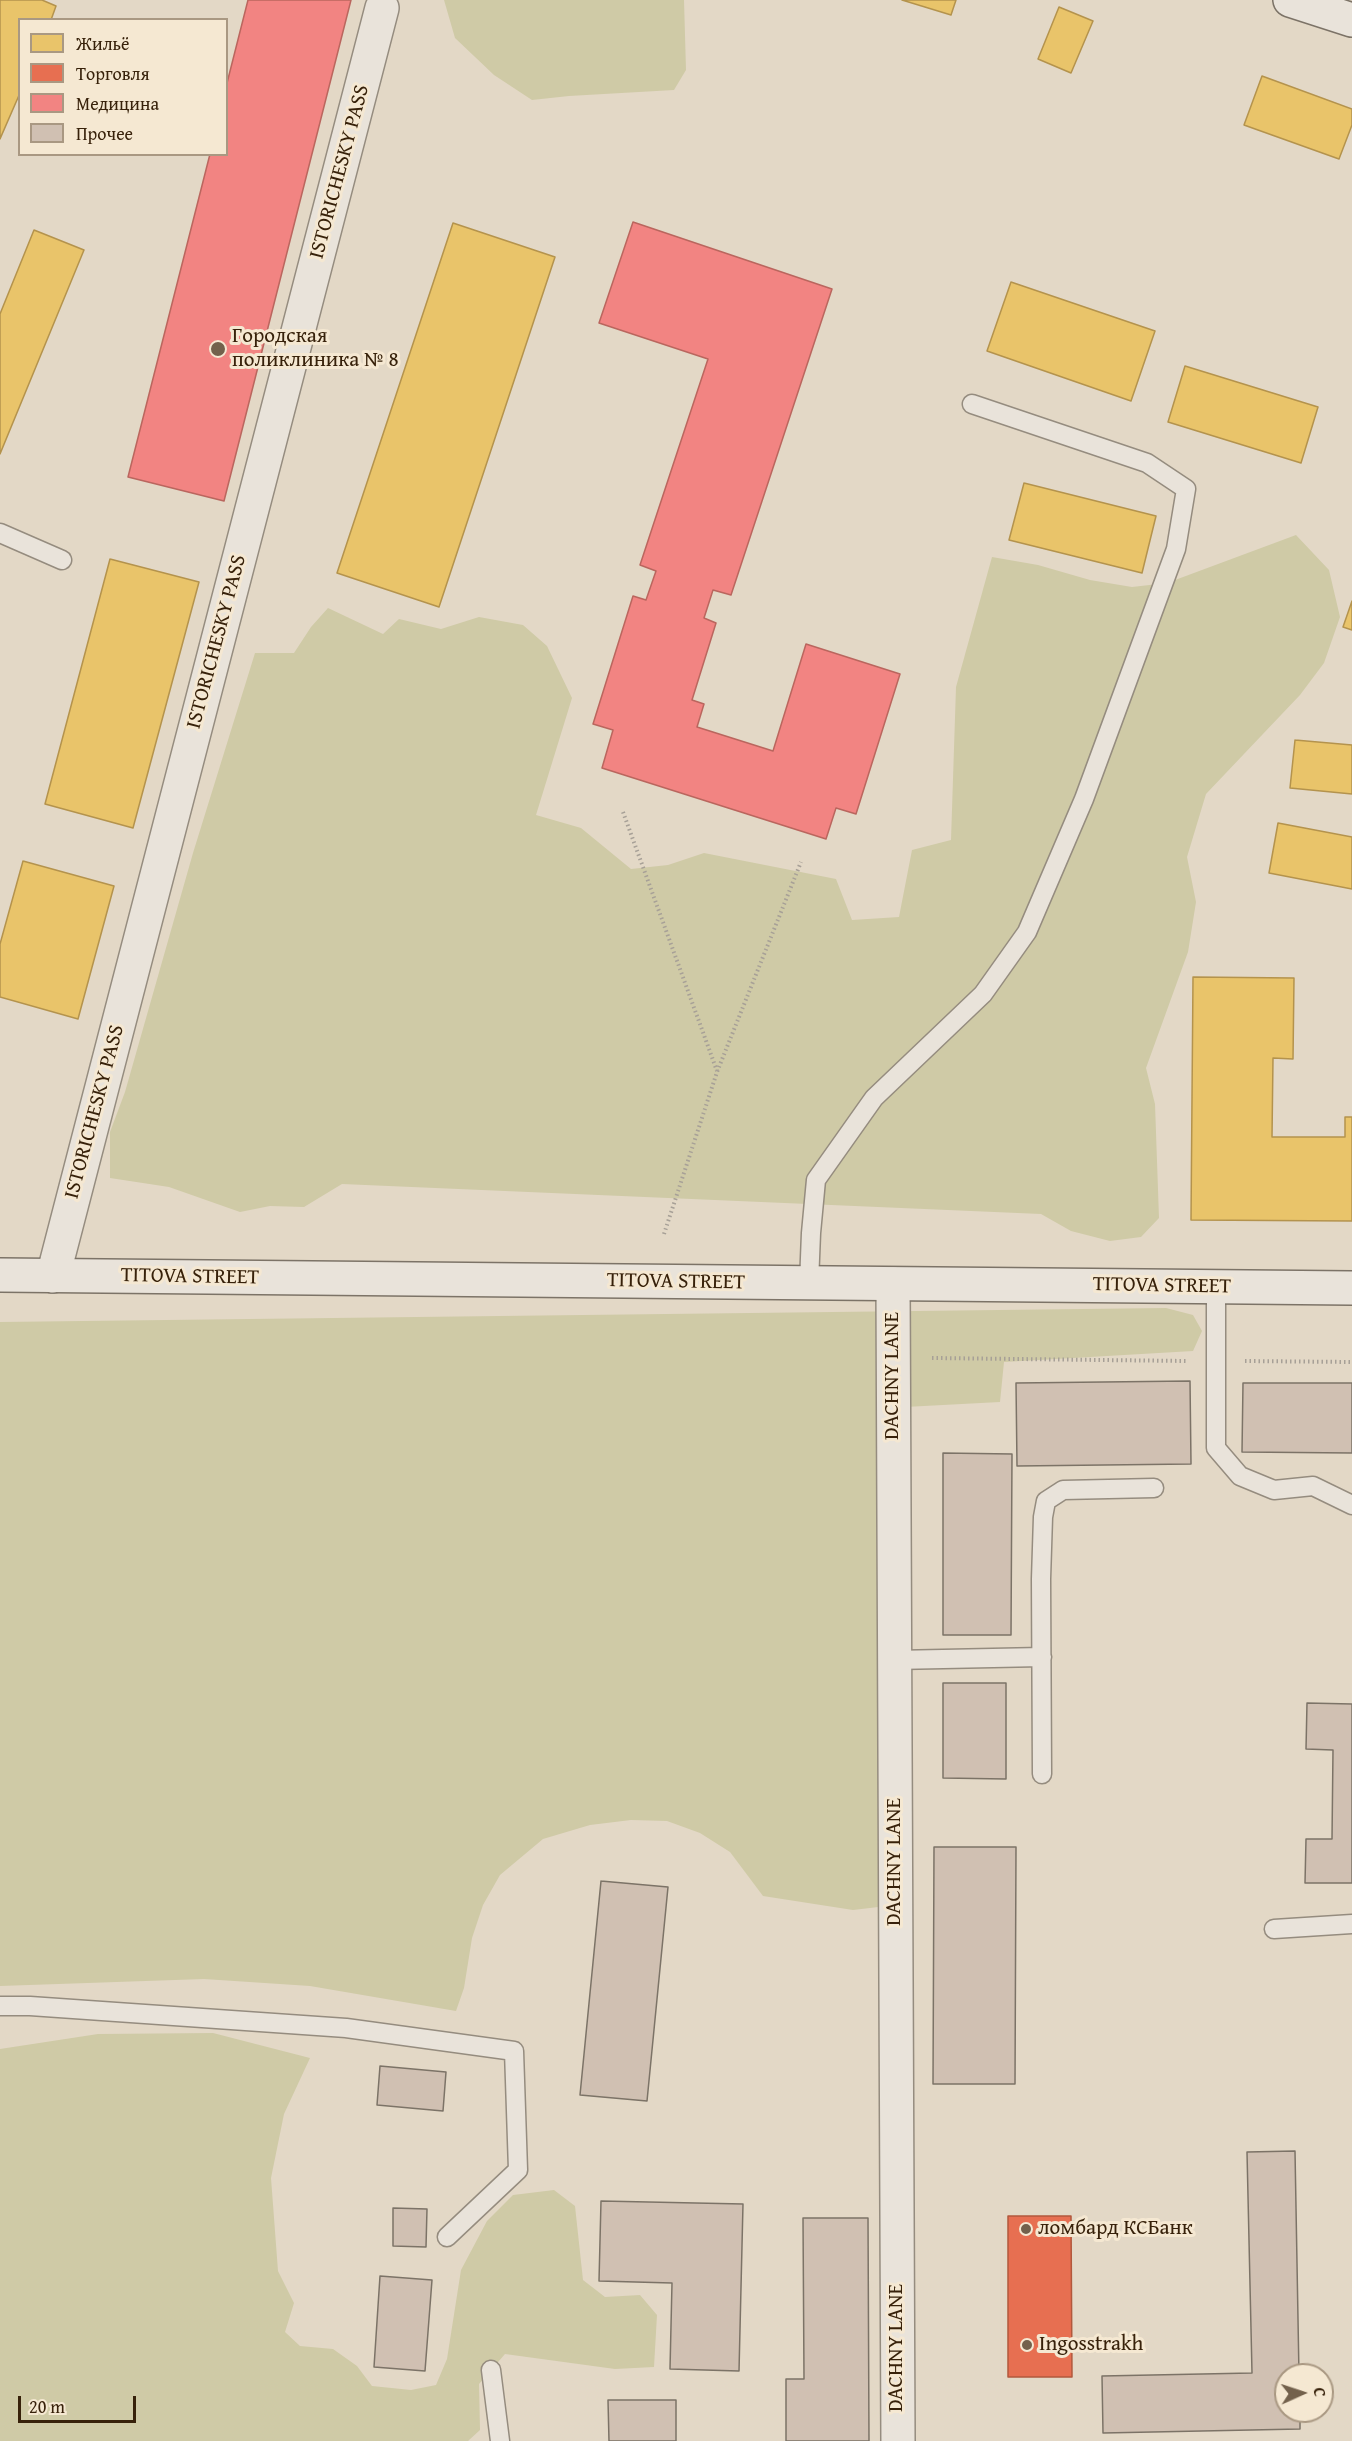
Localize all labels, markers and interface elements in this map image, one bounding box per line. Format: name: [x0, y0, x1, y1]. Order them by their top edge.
legend: [18, 18, 228, 156]
text: Жильё: [76, 30, 130, 57]
text: Торговля: [76, 60, 150, 87]
street label: ISTORICHESKY PASS: [305, 82, 375, 262]
text: Медицина: [76, 90, 159, 117]
text: Прочее: [76, 120, 133, 147]
place label: Городская поликлиника № 8: [232, 324, 398, 374]
marker: Городская поликлиника № 8: [209, 340, 227, 358]
street label: ISTORICHESKY PASS: [182, 552, 252, 732]
street label: ISTORICHESKY PASS: [60, 1022, 130, 1202]
street label: TITOVA STREET: [121, 1263, 259, 1291]
street label: TITOVA STREET: [607, 1268, 745, 1296]
street label: TITOVA STREET: [1093, 1272, 1231, 1300]
street label: DACHNY LANE: [880, 1312, 906, 1440]
street label: DACHNY LANE: [882, 1798, 908, 1926]
place label: ломбард КСБанк: [1038, 2216, 1193, 2242]
marker: ломбард КСБанк: [1019, 2222, 1033, 2236]
street label: DACHNY LANE: [884, 2284, 910, 2412]
place label: Ingosstrakh: [1039, 2332, 1143, 2358]
marker: Ingosstrakh: [1020, 2338, 1034, 2352]
north arrow: [1274, 2363, 1334, 2423]
scale bar: [21, 2384, 140, 2422]
text: С: [1308, 2387, 1332, 2397]
text: 20 m: [29, 2393, 65, 2420]

